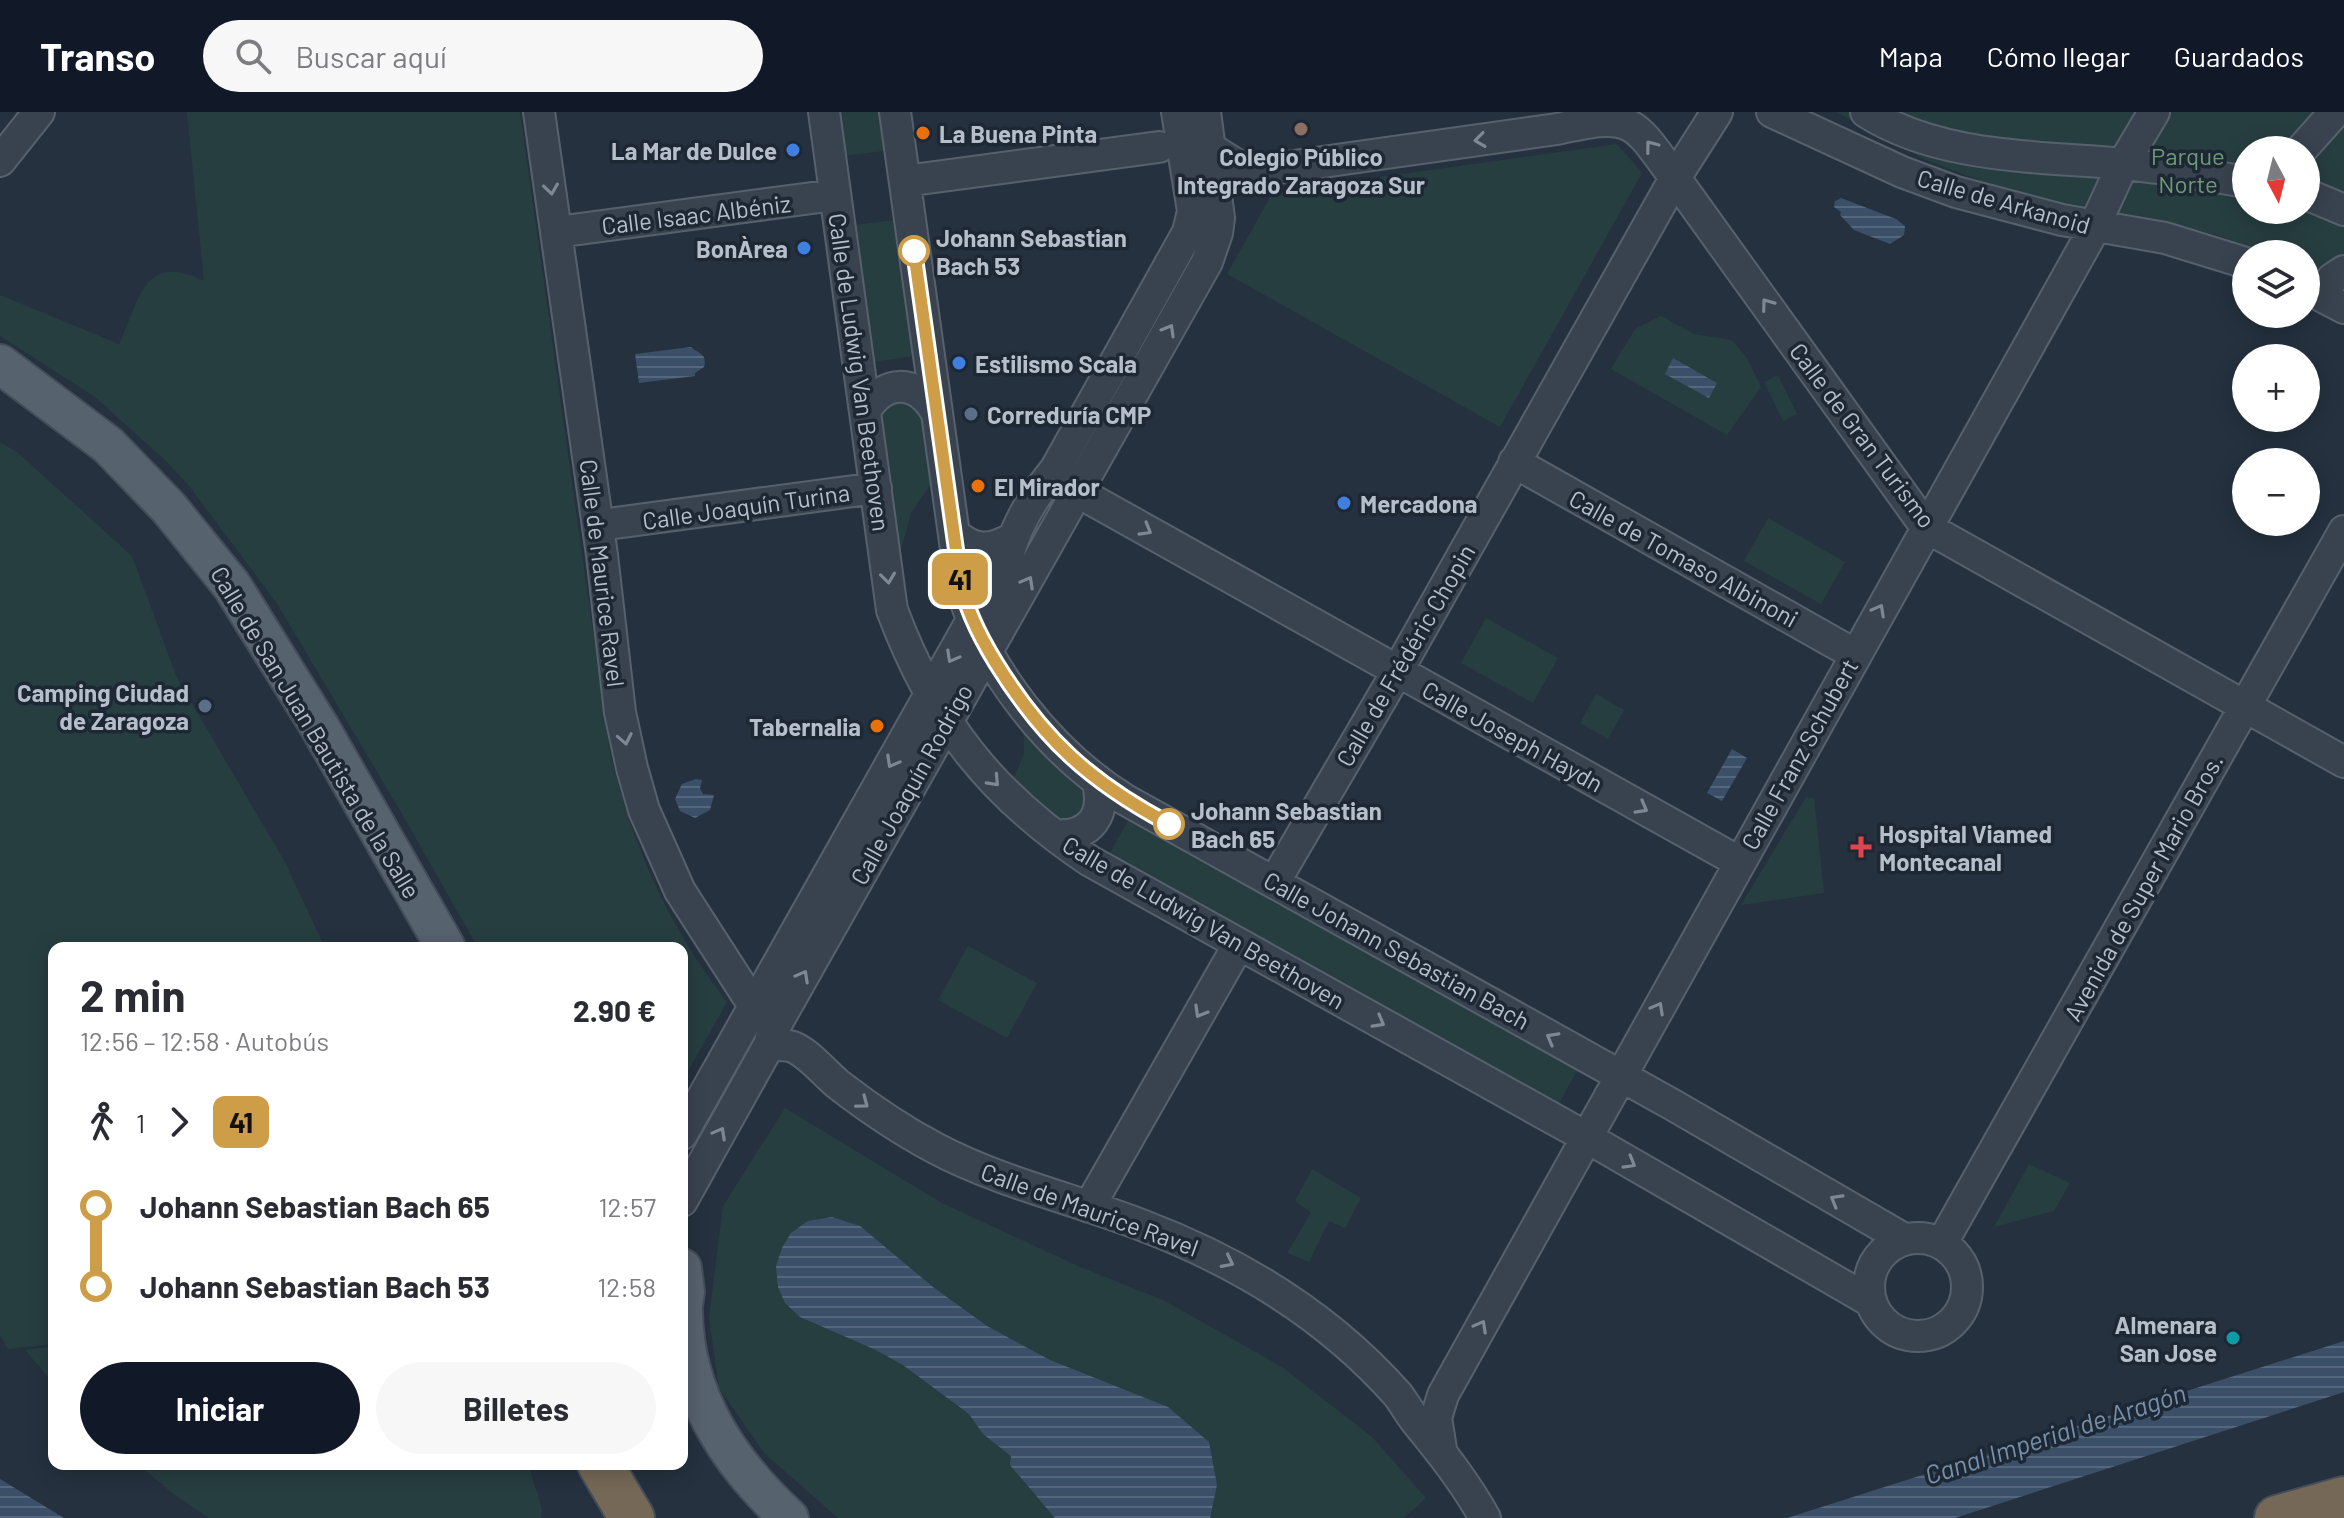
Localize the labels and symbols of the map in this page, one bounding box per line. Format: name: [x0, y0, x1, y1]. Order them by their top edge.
place label: La Buena Pinta: [939, 119, 1097, 148]
marker: Colegio Público Integrado Zaragoza Sur: [1292, 120, 1310, 138]
marker: La Buena Pinta: [914, 124, 932, 142]
one-way arrow: [1473, 131, 1487, 148]
place label: La Mar de Dulce: [611, 136, 777, 165]
north arrow: [2232, 136, 2320, 224]
one-way arrow: [1647, 140, 1661, 154]
marker: La Mar de Dulce: [784, 141, 802, 159]
park label: Parque Norte: [2151, 141, 2225, 198]
place label: Colegio Público Integrado Zaragoza Sur: [1177, 142, 1425, 199]
street label: Calle de Arkanoid: [1914, 162, 2094, 240]
one-way arrow: [542, 183, 559, 196]
street label: Calle Isaac Albéniz: [600, 188, 792, 240]
street label: Calle de Ludwig Van Beethoven: [823, 211, 897, 533]
place label: Johann Sebastian Bach 53: [936, 223, 1127, 280]
place label: BonÀrea: [696, 234, 788, 263]
marker: Johann Sebastian Bach 53: [899, 236, 929, 266]
marker: BonÀrea: [795, 239, 813, 257]
one-way arrow: [1762, 299, 1776, 313]
one-way arrow: [1159, 324, 1175, 339]
street label: Calle de Gran Turismo: [1784, 337, 1942, 533]
place label: Estilismo Scala: [975, 349, 1137, 378]
marker: Estilismo Scala: [950, 354, 968, 372]
place label: Correduría CMP: [987, 400, 1151, 429]
marker: Correduría CMP: [962, 405, 980, 423]
street label: Calle de Maurice Ravel: [575, 457, 631, 689]
place label: El Mirador: [994, 472, 1100, 501]
street label: Calle Joaquín Turina: [641, 477, 851, 535]
marker: El Mirador: [969, 477, 987, 495]
street label: Calle de Tomaso Albinoni: [1565, 483, 1803, 633]
place label: Mercadona: [1360, 489, 1477, 518]
marker: Mercadona: [1335, 494, 1353, 512]
one-way arrow: [1138, 520, 1152, 536]
street label: Calle de Frédéric Chopin: [1330, 539, 1480, 771]
line badge: 41: [924, 553, 996, 605]
street label: Calle de San Juan Bautista de la Salle: [205, 561, 427, 903]
one-way arrow: [879, 571, 896, 584]
one-way arrow: [1018, 576, 1034, 591]
one-way arrow: [1870, 604, 1885, 618]
one-way arrow: [946, 649, 962, 663]
street label: Calle Franz Schubert: [1734, 653, 1864, 855]
street label: Calle Joseph Haydn: [1418, 674, 1608, 798]
place label: Camping Ciudad de Zaragoza: [17, 678, 189, 735]
street label: Calle Joaquín Rodrigo: [844, 679, 978, 889]
marker: Camping Ciudad de Zaragoza: [196, 697, 214, 715]
place label: Tabernalia: [749, 712, 861, 741]
marker: Tabernalia: [868, 717, 886, 735]
one-way arrow: [616, 732, 633, 745]
street label: Avenida de Super Mario Bros.: [2057, 748, 2229, 1026]
one-way arrow: [886, 754, 902, 768]
one-way arrow: [985, 772, 999, 787]
place label: Johann Sebastian Bach 65: [1191, 796, 1382, 853]
one-way arrow: [1633, 798, 1647, 814]
marker: Johann Sebastian Bach 65: [1154, 809, 1184, 839]
place label: Hospital Viamed Montecanal: [1879, 819, 2052, 876]
street label: Calle de Ludwig Van Beethoven: [1058, 829, 1350, 1015]
marker: Hospital Viamed Montecanal: [1850, 836, 1872, 858]
street label: Calle Johann Sebastian Bach: [1259, 865, 1535, 1035]
one-way arrow: [794, 970, 809, 984]
one-way arrow: [1648, 1002, 1663, 1017]
one-way arrow: [1194, 1003, 1210, 1017]
one-way arrow: [1370, 1012, 1385, 1028]
one-way arrow: [1546, 1032, 1561, 1048]
one-way arrow: [854, 1094, 869, 1108]
one-way arrow: [710, 1128, 726, 1142]
one-way arrow: [1622, 1153, 1636, 1169]
street label: Calle de Maurice Ravel: [977, 1156, 1203, 1262]
one-way arrow: [1830, 1194, 1845, 1210]
one-way arrow: [1220, 1253, 1235, 1268]
place label: Almenara San Jose: [2114, 1310, 2217, 1367]
one-way arrow: [1471, 1321, 1487, 1335]
marker: Almenara San Jose: [2224, 1329, 2242, 1347]
water label: Canal Imperial de Aragón: [1921, 1376, 2189, 1490]

